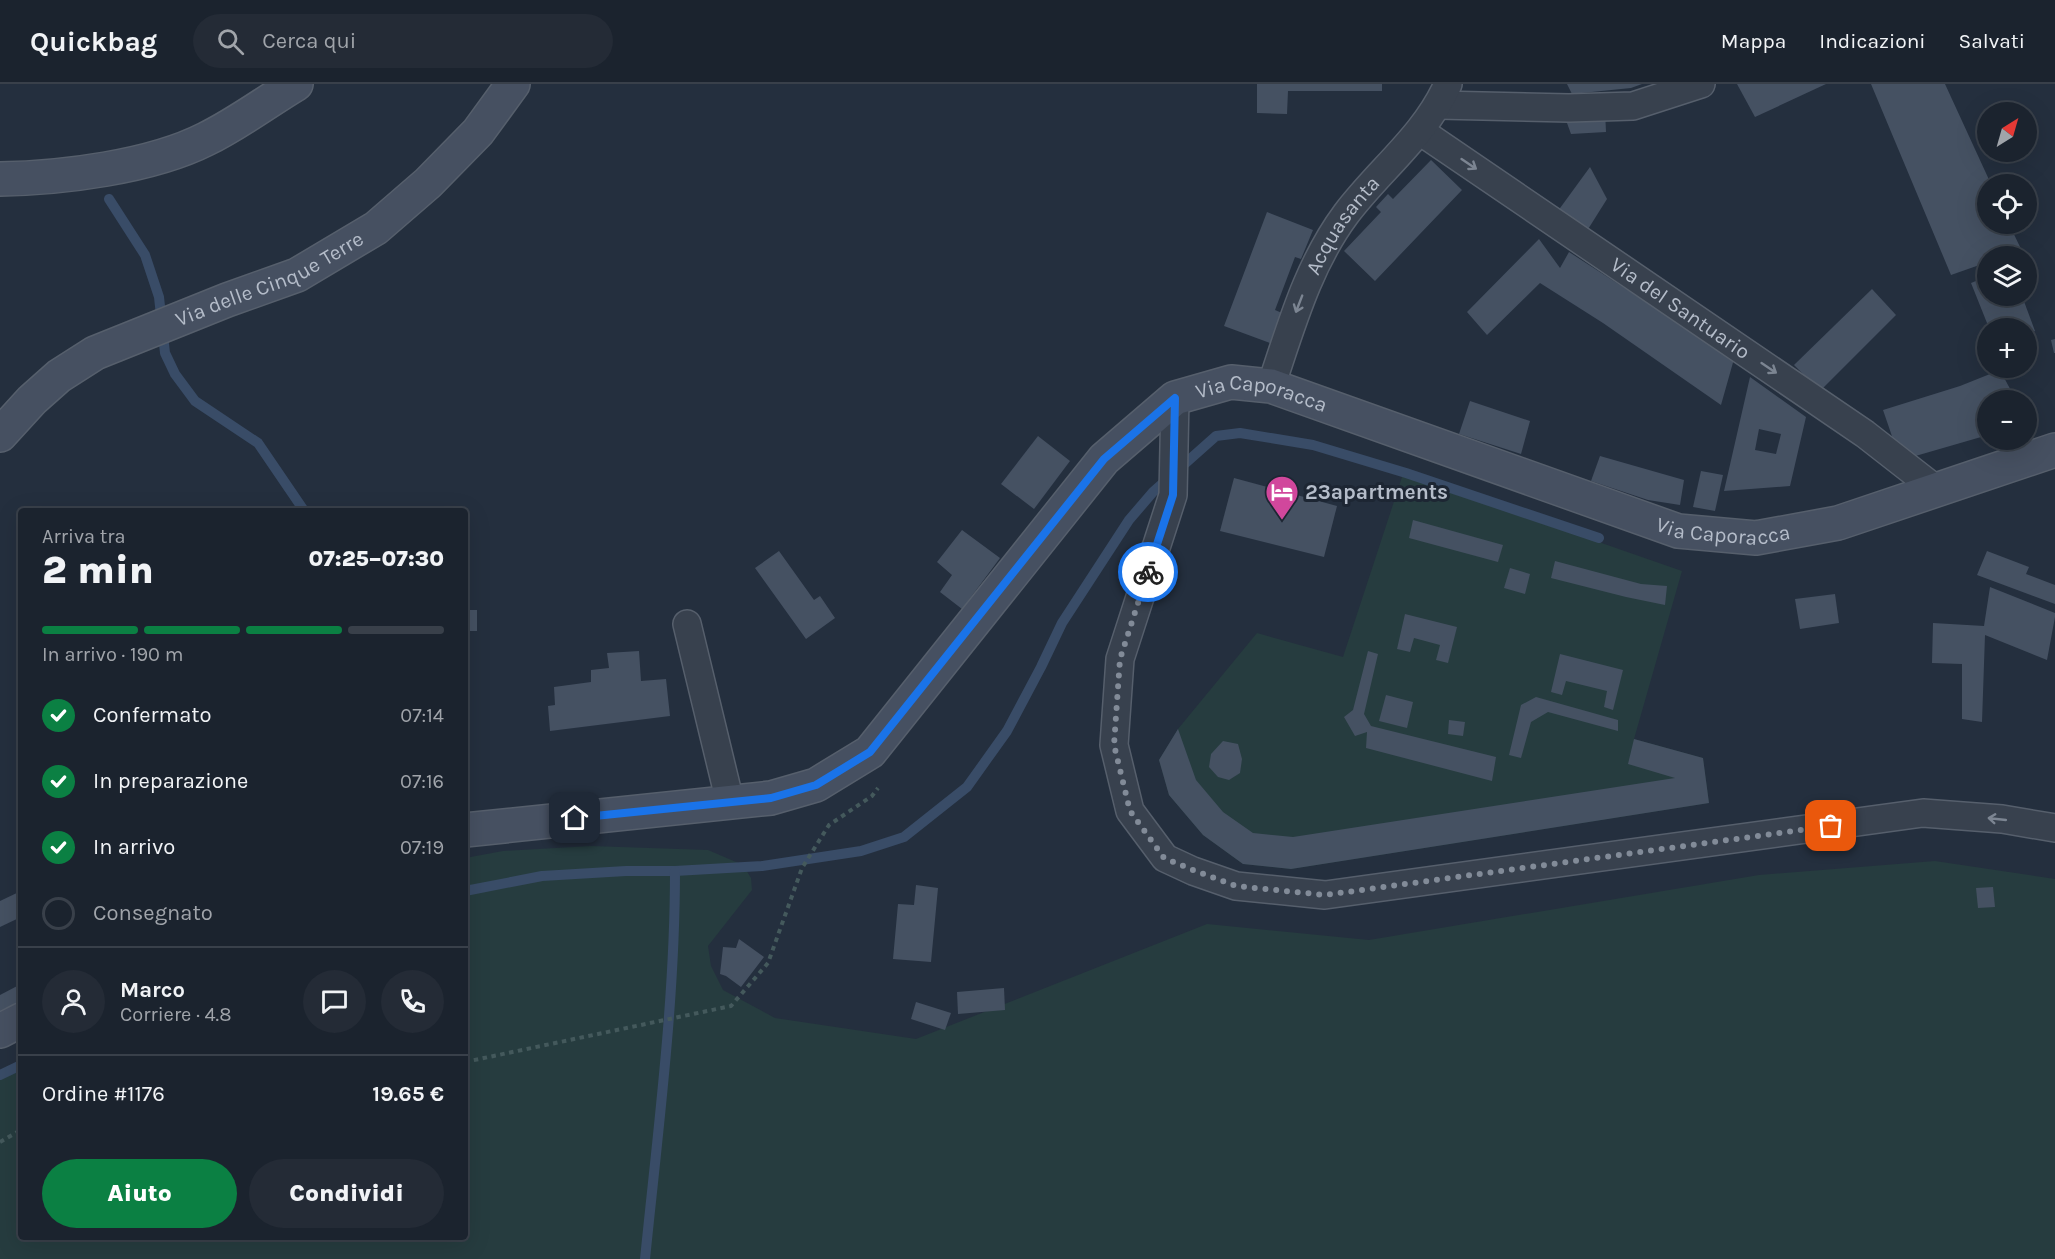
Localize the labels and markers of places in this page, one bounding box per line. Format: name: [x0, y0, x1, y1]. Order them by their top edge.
hotel icon: 23apartments: [1264, 474, 1300, 521]
place label: 23apartments: [1305, 480, 1448, 504]
pin: [549, 792, 600, 843]
pin: [1805, 800, 1856, 851]

